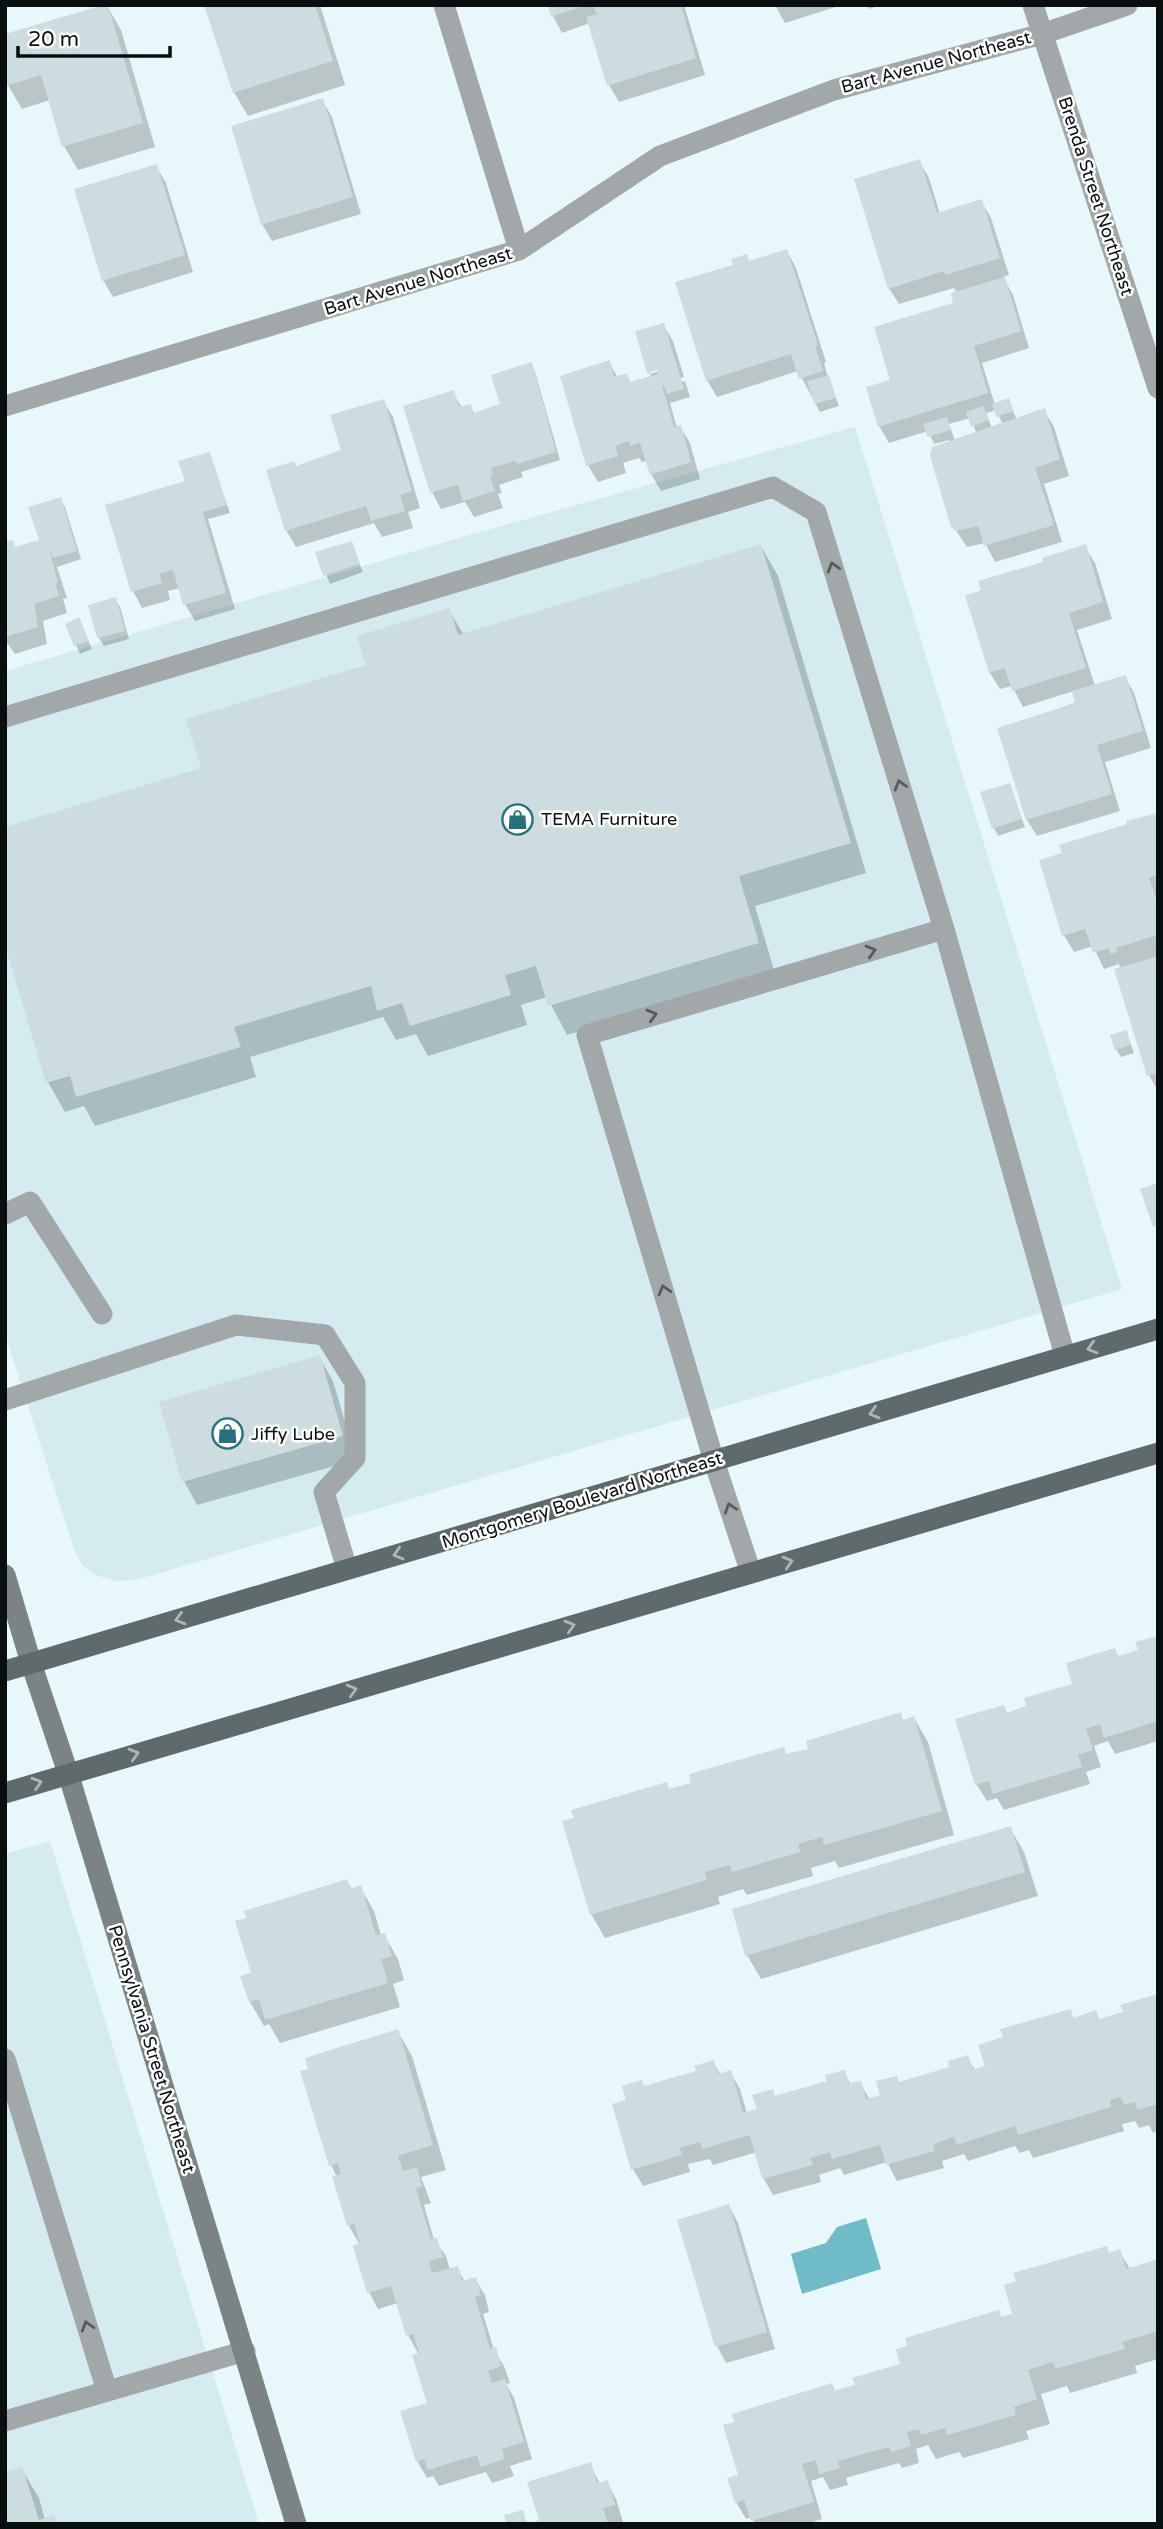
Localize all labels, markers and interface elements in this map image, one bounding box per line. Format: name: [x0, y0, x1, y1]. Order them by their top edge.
scale bar: [18, 14, 170, 58]
street label: Bart Avenue Northeast: [839, 26, 1034, 98]
text: 20 m: [28, 27, 79, 52]
street label: Brenda Street Northeast: [1053, 94, 1139, 298]
street label: Bart Avenue Northeast: [321, 242, 515, 320]
one-way arrow: [827, 561, 842, 573]
one-way arrow: [893, 779, 908, 791]
shop icon: TEMA Furniture: [501, 802, 535, 836]
place label: TEMA Furniture: [541, 808, 677, 830]
one-way arrow: [864, 944, 876, 959]
one-way arrow: [646, 1009, 658, 1024]
one-way arrow: [657, 1284, 672, 1296]
one-way arrow: [1087, 1340, 1099, 1355]
one-way arrow: [869, 1405, 881, 1420]
shop icon: Jiffy Lube: [211, 1417, 245, 1451]
place label: Jiffy Lube: [251, 1423, 335, 1445]
street label: Montgomery Boulevard Northeast: [439, 1447, 725, 1553]
one-way arrow: [723, 1502, 738, 1514]
one-way arrow: [392, 1546, 404, 1561]
one-way arrow: [782, 1555, 794, 1570]
one-way arrow: [174, 1610, 186, 1625]
one-way arrow: [564, 1619, 576, 1634]
one-way arrow: [346, 1684, 358, 1699]
one-way arrow: [127, 1748, 139, 1763]
one-way arrow: [30, 1777, 42, 1792]
street label: Pennsylvania Street Northeast: [104, 1922, 200, 2176]
one-way arrow: [80, 2320, 95, 2332]

